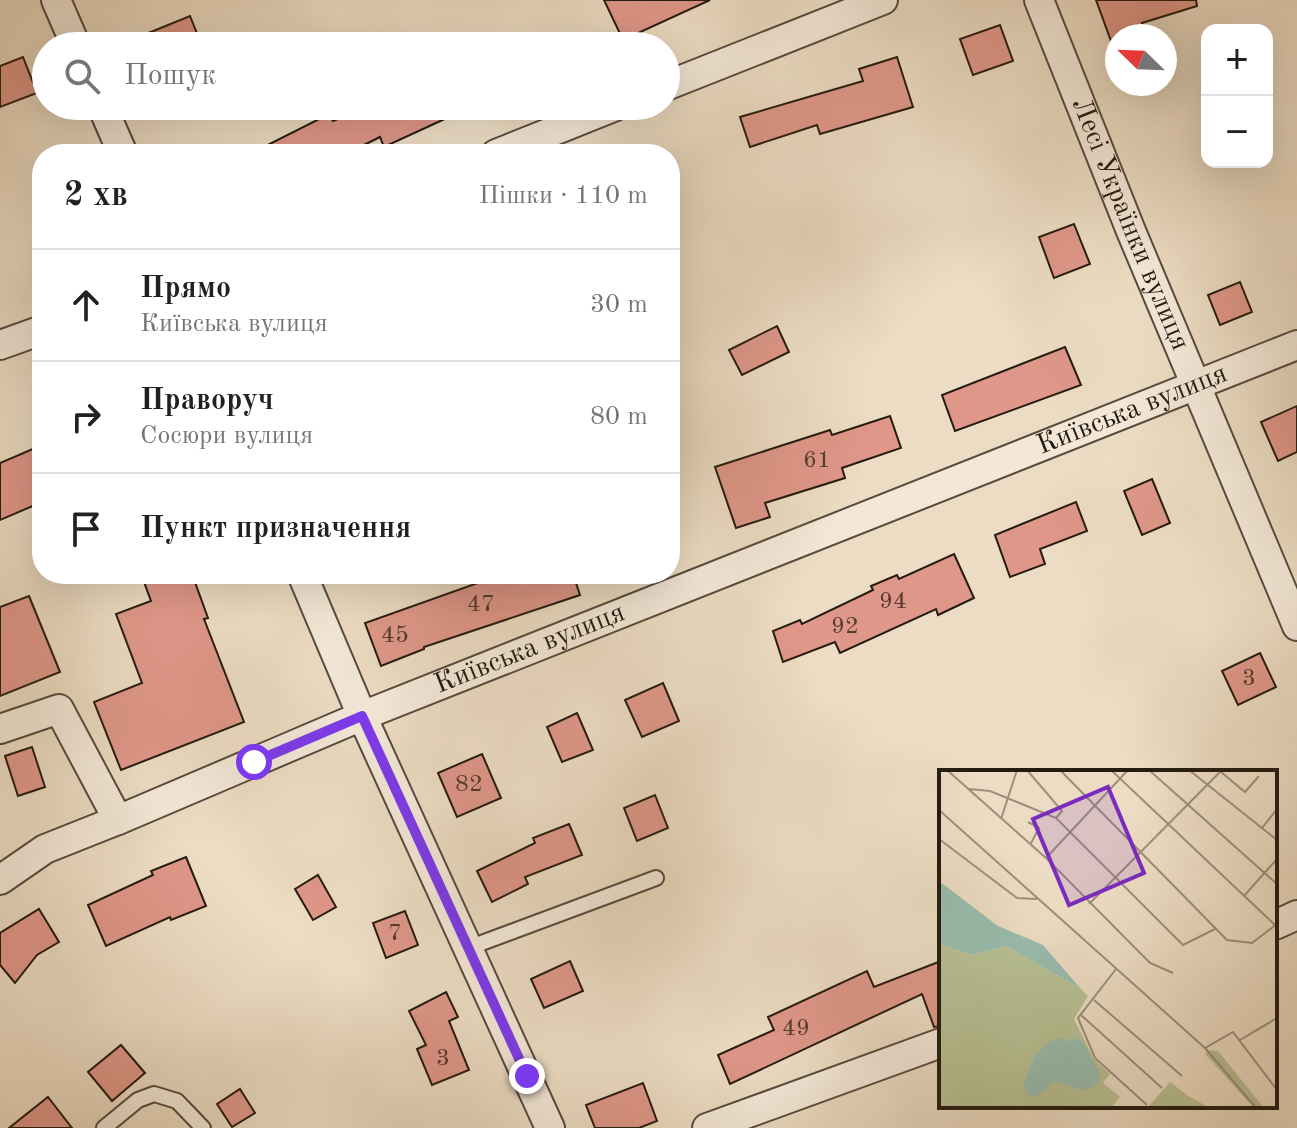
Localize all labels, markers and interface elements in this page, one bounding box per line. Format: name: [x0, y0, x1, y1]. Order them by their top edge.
north arrow: [1105, 24, 1177, 96]
map controls: [1201, 24, 1273, 168]
button: +: [1201, 24, 1273, 96]
search box: [32, 32, 680, 120]
icon: search: [60, 54, 104, 98]
text: Пошук: [124, 61, 216, 91]
street label: Лесі Українки вулиця: [1066, 94, 1194, 355]
button: −: [1201, 96, 1273, 168]
text: 2 хв: [64, 179, 128, 213]
text: Пішки · 110 m: [479, 183, 648, 209]
text: Прямо: [140, 274, 231, 304]
icon: ahead: [64, 283, 108, 327]
text: 30 m: [590, 292, 648, 318]
text: Київська вулиця: [140, 311, 328, 337]
street label: Київська вулиця: [1033, 360, 1231, 461]
text: Праворуч: [140, 386, 274, 416]
icon: right: [64, 395, 108, 439]
text: 80 m: [590, 404, 648, 430]
text: Сосюри вулиця: [140, 423, 313, 449]
house number: 61: [803, 449, 831, 473]
icon: arrive: [64, 507, 108, 551]
text: Пункт призначення: [140, 514, 411, 544]
house number: 94: [879, 590, 907, 614]
house number: 47: [467, 593, 495, 617]
street label: Київська вулиця: [431, 599, 629, 700]
house number: 92: [831, 615, 859, 639]
house number: 45: [381, 624, 409, 648]
house number: 3: [1242, 667, 1256, 691]
route start: [236, 744, 272, 780]
inset map: [939, 770, 1277, 1108]
house number: 82: [455, 773, 483, 797]
house number: 7: [388, 922, 402, 946]
house number: 49: [782, 1017, 810, 1041]
house number: 3: [436, 1047, 450, 1071]
route end: [509, 1058, 545, 1094]

